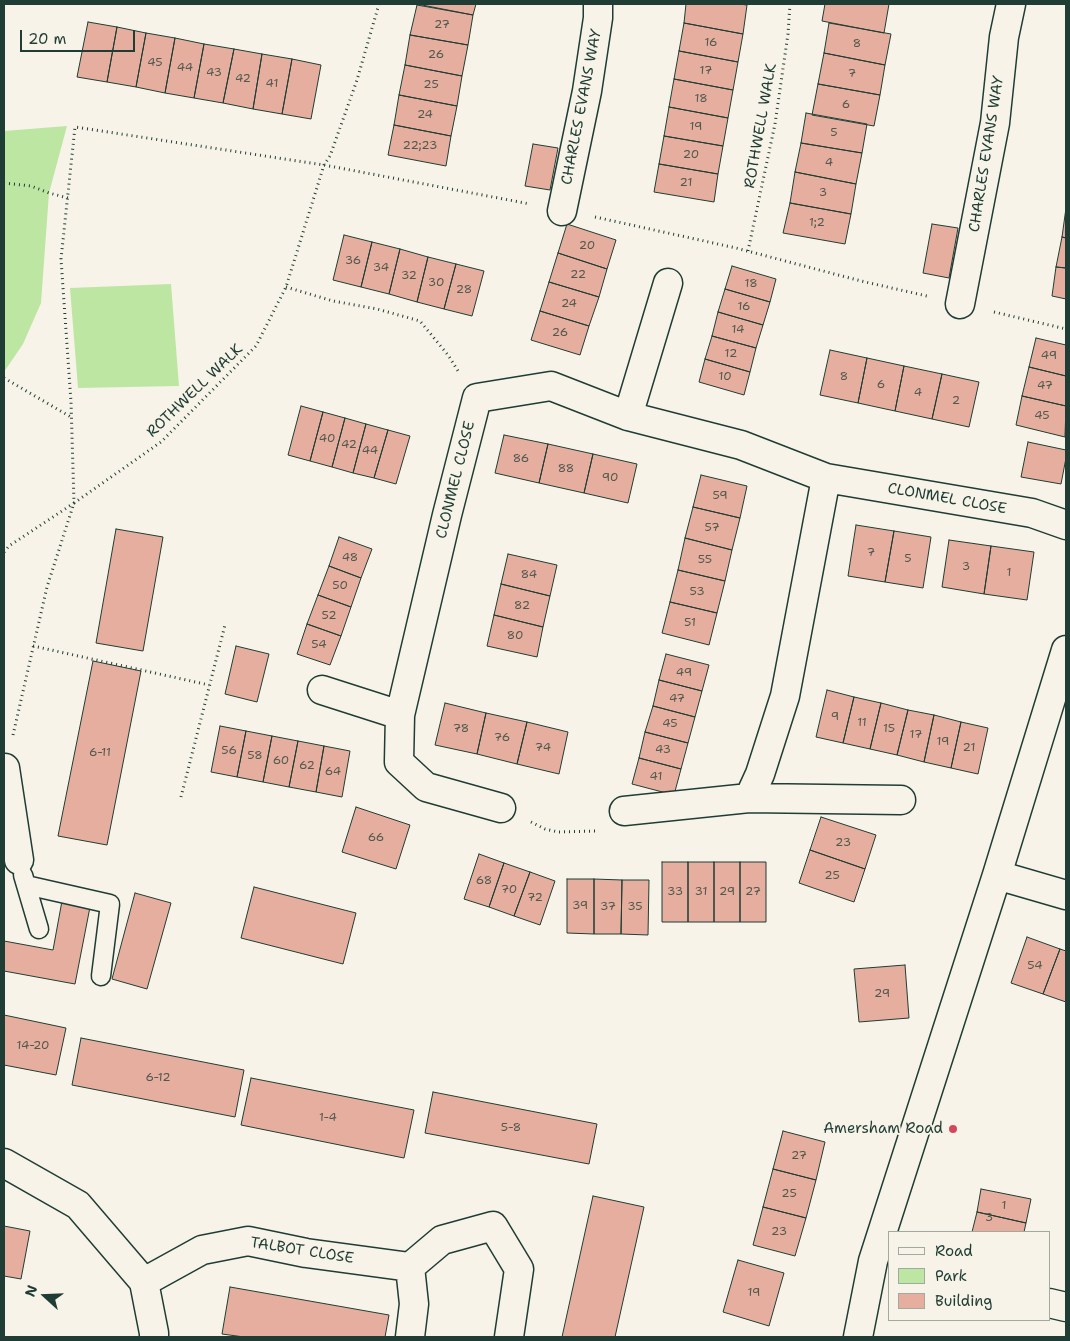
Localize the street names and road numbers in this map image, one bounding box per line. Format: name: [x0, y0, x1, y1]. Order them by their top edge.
street label: CHARLES EVANS WAY: [558, 28, 606, 186]
street label: ROTHWELL WALK: [741, 62, 781, 190]
street label: CHARLES EVANS WAY: [966, 74, 1008, 234]
street label: ROTHWELL WALK: [143, 340, 247, 442]
street label: CLONMEL CLOSE: [433, 419, 479, 541]
street label: CLONMEL CLOSE: [886, 480, 1008, 518]
street label: TALBOT CLOSE: [249, 1234, 355, 1268]

